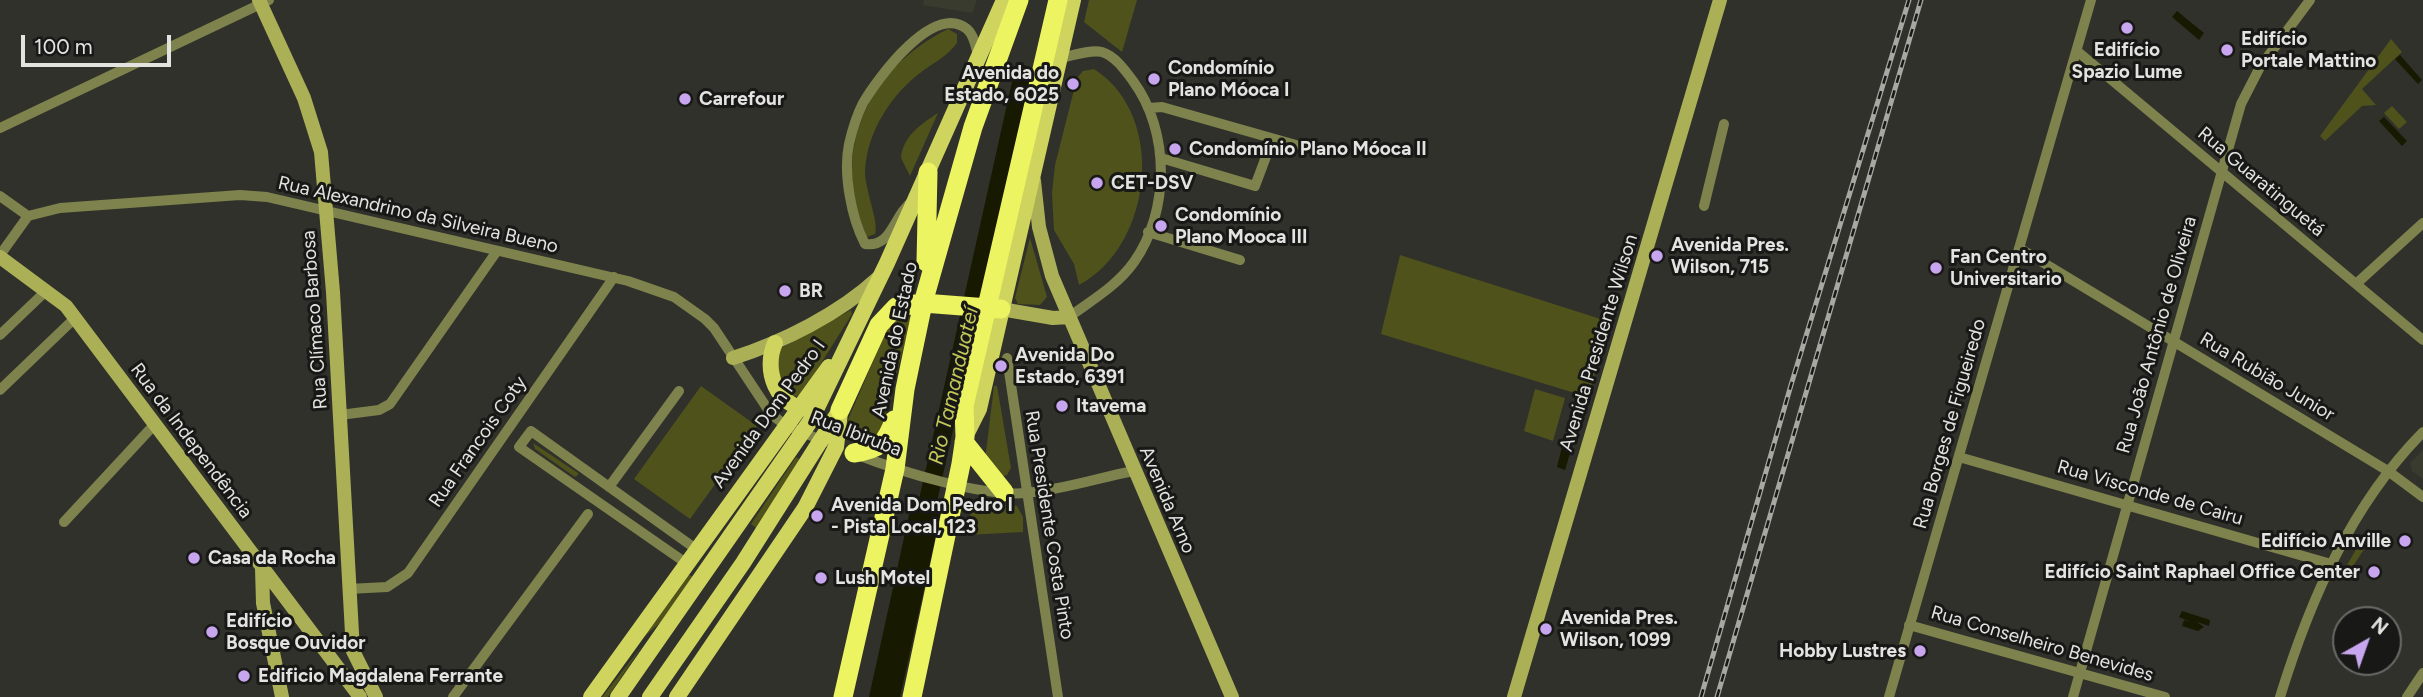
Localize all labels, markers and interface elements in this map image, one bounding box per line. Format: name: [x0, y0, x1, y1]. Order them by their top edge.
marker: Edifício Spazio Lume: [2119, 20, 2135, 36]
scale bar: [24, 21, 175, 65]
place label: Edifício Portale Mattino: [2241, 28, 2376, 72]
text: 100 m: [34, 34, 93, 59]
place label: Edifício Spazio Lume: [2072, 39, 2182, 83]
marker: Edifício Portale Mattino: [2219, 42, 2235, 58]
place label: Condomínio Plano Móoca I: [1168, 57, 1289, 101]
place label: Avenida do Estado, 6025: [944, 62, 1059, 106]
marker: Condomínio Plano Móoca I: [1146, 71, 1162, 87]
marker: Avenida do Estado, 6025: [1065, 76, 1081, 92]
place label: Carrefour: [699, 88, 784, 110]
marker: Carrefour: [677, 91, 693, 107]
street label: Rua Guaratinguetá: [2193, 122, 2329, 242]
place label: Condomínio Plano Móoca II: [1189, 138, 1427, 160]
marker: Condomínio Plano Móoca II: [1167, 141, 1183, 157]
street label: Rua Alexandrino da Silveira Bueno: [276, 172, 560, 258]
place label: CET-DSV: [1111, 172, 1193, 194]
marker: CET-DSV: [1089, 175, 1105, 191]
place label: Condomínio Plano Mooca III: [1175, 204, 1307, 248]
street label: Rua João Antônio de Oliveira: [2112, 214, 2202, 456]
marker: Condomínio Plano Mooca III: [1153, 218, 1169, 234]
street label: Rua Clímaco Barbosa: [297, 230, 333, 410]
street label: Avenida Presidente Wilson: [1555, 232, 1643, 454]
place label: Avenida Pres. Wilson, 715: [1671, 234, 1789, 278]
place label: Fan Centro Universitario: [1950, 246, 2062, 290]
marker: Avenida Pres. Wilson, 715: [1649, 248, 1665, 264]
street label: Avenida do Estado: [867, 260, 923, 420]
marker: Fan Centro Universitario: [1928, 260, 1944, 276]
place label: BR: [799, 280, 823, 302]
marker: BR: [777, 283, 793, 299]
water label: Rio Tamanduateí: [924, 305, 984, 467]
street label: Rua Borges de Figueiredo: [1909, 316, 1991, 532]
street label: Rua Rubião Junior: [2195, 328, 2339, 426]
street label: Avenida Dom Pedro I: [708, 335, 830, 493]
place label: Avenida Do Estado, 6391: [1015, 344, 1125, 388]
marker: Avenida Do Estado, 6391: [993, 358, 1009, 374]
street label: Rua da Independência: [125, 359, 257, 523]
street label: Rua Francois Coty: [424, 372, 532, 512]
place label: Itavema: [1076, 395, 1146, 417]
marker: Itavema: [1054, 398, 1070, 414]
street label: Rua Ibiruba: [807, 406, 905, 462]
street label: Rua Presidente Costa Pinto: [1020, 409, 1078, 641]
street label: Avenida Arno: [1134, 443, 1200, 557]
street label: Rua Visconde de Cairu: [2054, 456, 2246, 530]
place label: Avenida Dom Pedro I - Pista Local, 123: [831, 494, 1013, 538]
marker: Avenida Dom Pedro I - Pista Local, 123: [809, 508, 825, 524]
place label: Edifício Anville: [2261, 530, 2391, 552]
marker: Edifício Anville: [2397, 533, 2413, 549]
place label: Casa da Rocha: [208, 547, 336, 569]
marker: Casa da Rocha: [186, 550, 202, 566]
place label: Edifício Saint Raphael Office Center: [2045, 561, 2360, 583]
marker: Edifício Saint Raphael Office Center: [2366, 564, 2382, 580]
place label: Lush Motel: [835, 567, 930, 589]
marker: Lush Motel: [813, 570, 829, 586]
street label: Rua Conselheiro Benevides: [1928, 601, 2156, 687]
north arrow: [2332, 606, 2402, 676]
place label: Avenida Pres. Wilson, 1099: [1560, 607, 1678, 651]
place label: Edifício Bosque Ouvidor: [226, 610, 365, 654]
text: N: [2367, 613, 2393, 640]
marker: Avenida Pres. Wilson, 1099: [1538, 621, 1554, 637]
marker: Edifício Bosque Ouvidor: [204, 624, 220, 640]
place label: Hobby Lustres: [1779, 640, 1906, 662]
marker: Hobby Lustres: [1912, 643, 1928, 659]
place label: Edificio Magdalena Ferrante: [258, 665, 503, 687]
marker: Edificio Magdalena Ferrante: [236, 668, 252, 684]

